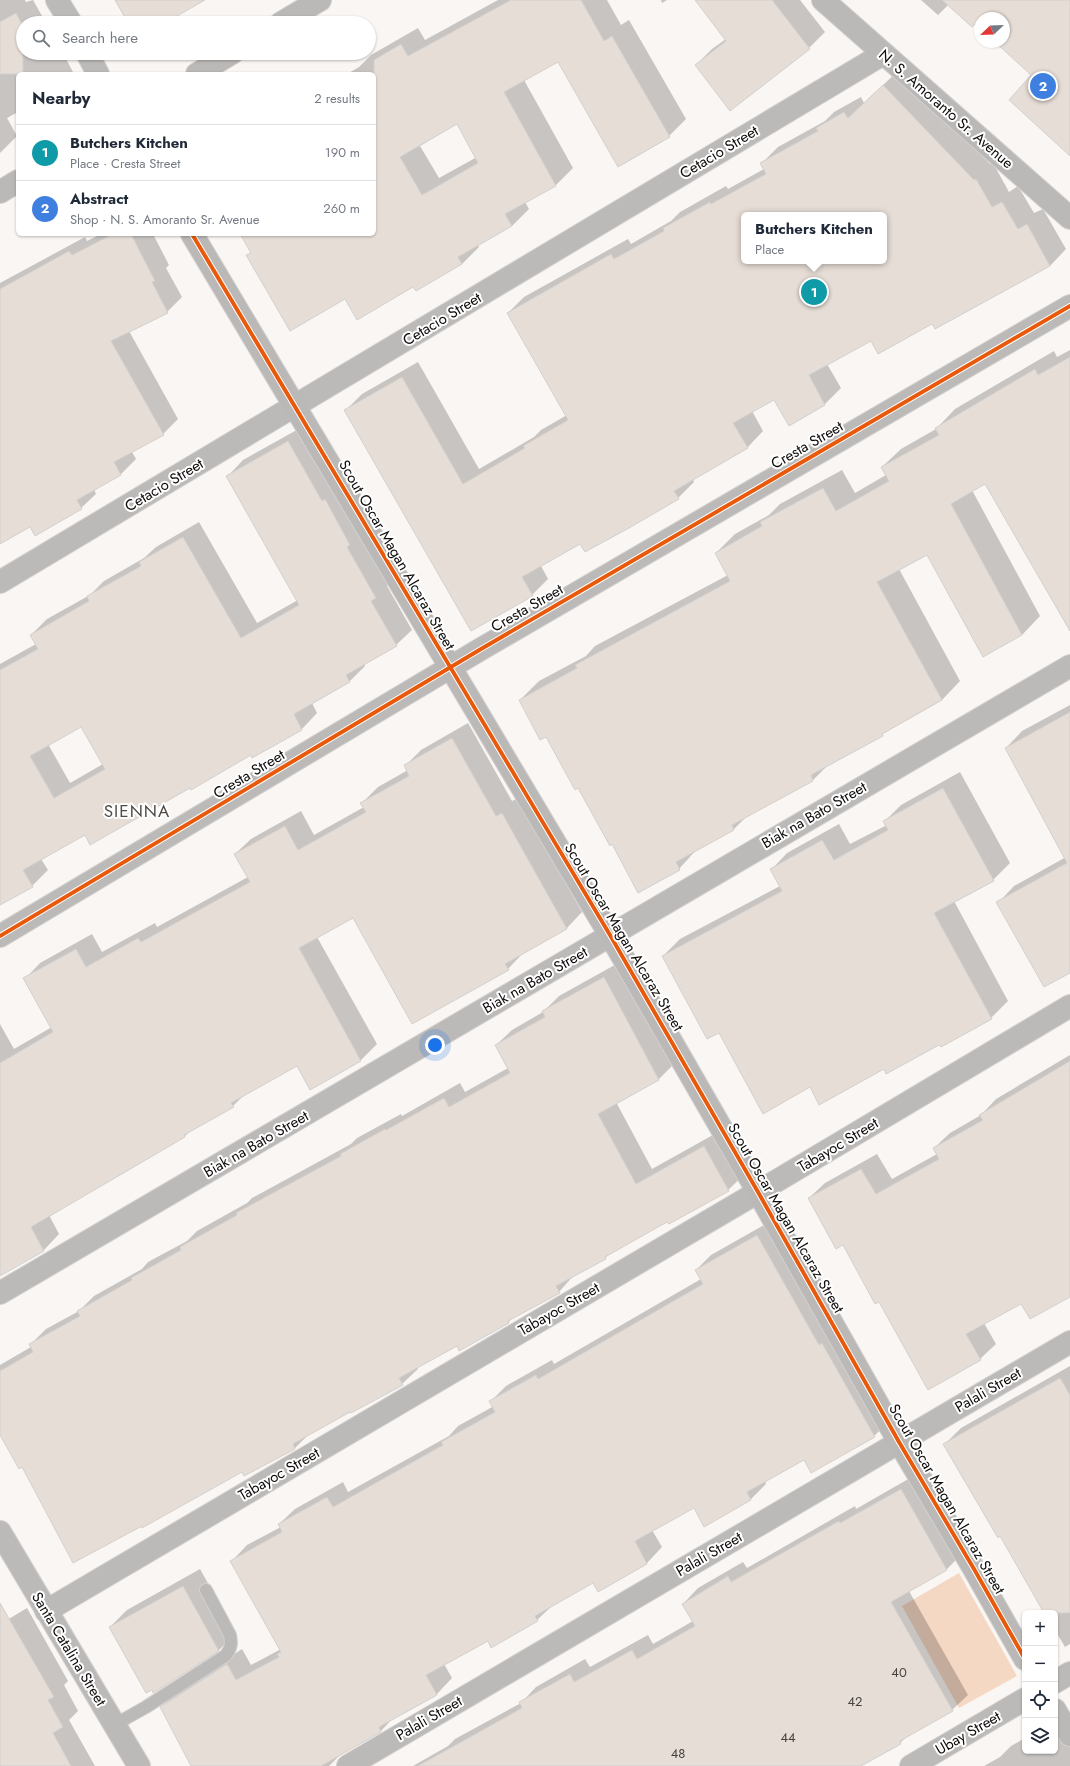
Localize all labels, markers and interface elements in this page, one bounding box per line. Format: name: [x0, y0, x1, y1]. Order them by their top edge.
north arrow: [974, 12, 1010, 48]
search box: [16, 16, 376, 60]
icon: search: [30, 27, 52, 49]
text: Search here: [62, 27, 138, 49]
street label: N. S. Amoranto Sr. Avenue: [874, 44, 1018, 174]
pin: 2: [1030, 71, 1056, 101]
text: Nearby: [32, 86, 90, 110]
text: 2 results: [314, 89, 360, 108]
street label: Cetacio Street: [675, 120, 763, 184]
text: Butchers Kitchen: [70, 132, 188, 154]
text: 1: [42, 143, 48, 162]
text: 190 m: [325, 143, 360, 162]
text: Place · Cresta Street: [70, 154, 180, 173]
text: Abstract: [70, 188, 128, 210]
text: 2: [41, 199, 49, 218]
text: 260 m: [323, 199, 360, 218]
text: Shop · N. S. Amoranto Sr. Avenue: [70, 210, 260, 229]
popup: [741, 212, 887, 264]
text: Butchers Kitchen: [755, 218, 873, 240]
text: Place: [755, 240, 784, 259]
pin: 1: [801, 277, 827, 307]
street label: Cetacio Street: [398, 287, 486, 351]
street label: Cresta Street: [767, 415, 848, 475]
street label: Cetacio Street: [120, 453, 208, 517]
street label: Scout Oscar Magan Alcaraz Street: [333, 456, 461, 654]
street label: Cresta Street: [487, 578, 568, 638]
street label: Cresta Street: [209, 744, 289, 804]
street label: Biak na Bato Street: [757, 776, 871, 854]
district label: SIENNA: [104, 799, 170, 823]
street label: Scout Oscar Magan Alcaraz Street: [559, 839, 689, 1036]
street label: Biak na Bato Street: [478, 941, 592, 1019]
your location: [425, 1035, 445, 1055]
street label: Biak na Bato Street: [199, 1105, 313, 1183]
street label: Tabayoc Street: [794, 1112, 883, 1178]
street label: Scout Oscar Magan Alcaraz Street: [722, 1119, 850, 1317]
street label: Tabayoc Street: [514, 1277, 604, 1341]
street label: Palali Street: [951, 1362, 1026, 1418]
street label: Scout Oscar Magan Alcaraz Street: [883, 1400, 1011, 1598]
street label: Tabayoc Street: [234, 1442, 324, 1506]
street label: Palali Street: [672, 1526, 747, 1582]
street label: Santa Catalina Street: [26, 1588, 112, 1711]
map controls: [1022, 1610, 1058, 1754]
button: +: [1022, 1610, 1058, 1646]
button: −: [1022, 1646, 1058, 1682]
house number: 40: [891, 1663, 907, 1682]
button: locate: [1022, 1682, 1058, 1718]
street label: Palali Street: [392, 1690, 467, 1746]
house number: 42: [848, 1692, 862, 1711]
street label: Ubay Street: [931, 1705, 1005, 1761]
button: layers: [1022, 1718, 1058, 1754]
house number: 44: [780, 1728, 796, 1747]
house number: 48: [671, 1744, 685, 1763]

